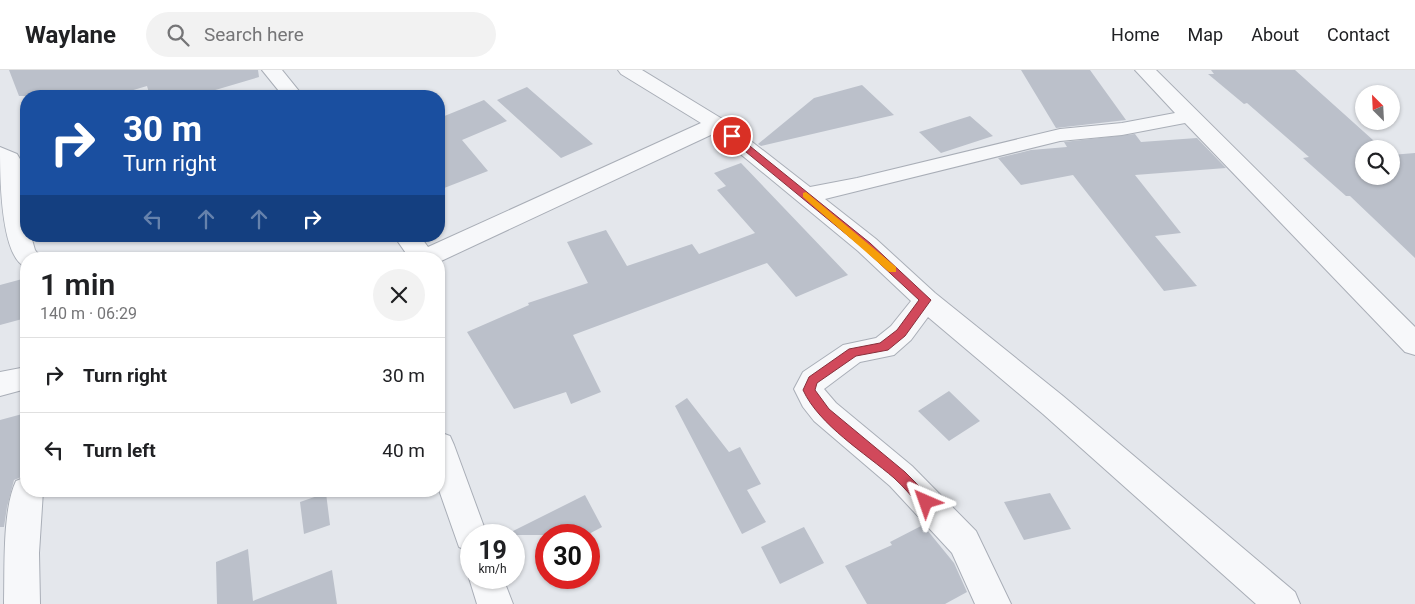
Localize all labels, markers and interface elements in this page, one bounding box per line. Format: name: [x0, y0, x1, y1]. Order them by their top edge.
search box: [146, 12, 496, 57]
text: Waylane: [25, 21, 116, 49]
icon: search: [164, 21, 192, 49]
text: Search here: [204, 23, 304, 46]
text: Home: [1111, 24, 1160, 45]
text: Map: [1188, 24, 1223, 45]
text: About: [1251, 24, 1299, 45]
text: Contact: [1327, 24, 1390, 45]
north arrow: [1355, 85, 1400, 130]
map controls: [1355, 85, 1400, 185]
text: 30 m: [123, 109, 202, 150]
icon: right: [40, 110, 105, 175]
pin: [711, 115, 753, 157]
icon: arrive: [718, 122, 746, 150]
button: search: [1355, 140, 1400, 185]
text: Turn right: [123, 151, 217, 176]
icon: left: [139, 205, 167, 233]
icon: ahead: [192, 205, 220, 233]
icon: ahead: [245, 205, 273, 233]
icon: right: [298, 205, 326, 233]
text: 1 min: [40, 267, 115, 302]
button: close: [373, 269, 425, 321]
text: 140 m · 06:29: [40, 304, 137, 323]
icon: right: [40, 361, 68, 389]
text: Turn right: [83, 364, 167, 387]
text: 30 m: [382, 364, 425, 387]
icon: left: [40, 436, 68, 464]
text: Turn left: [83, 439, 156, 462]
text: 40 m: [382, 439, 425, 462]
position arrow: [899, 475, 951, 527]
speed limit sign: 30: [535, 524, 600, 589]
text: 19: [478, 536, 507, 565]
text: km/h: [478, 562, 507, 576]

